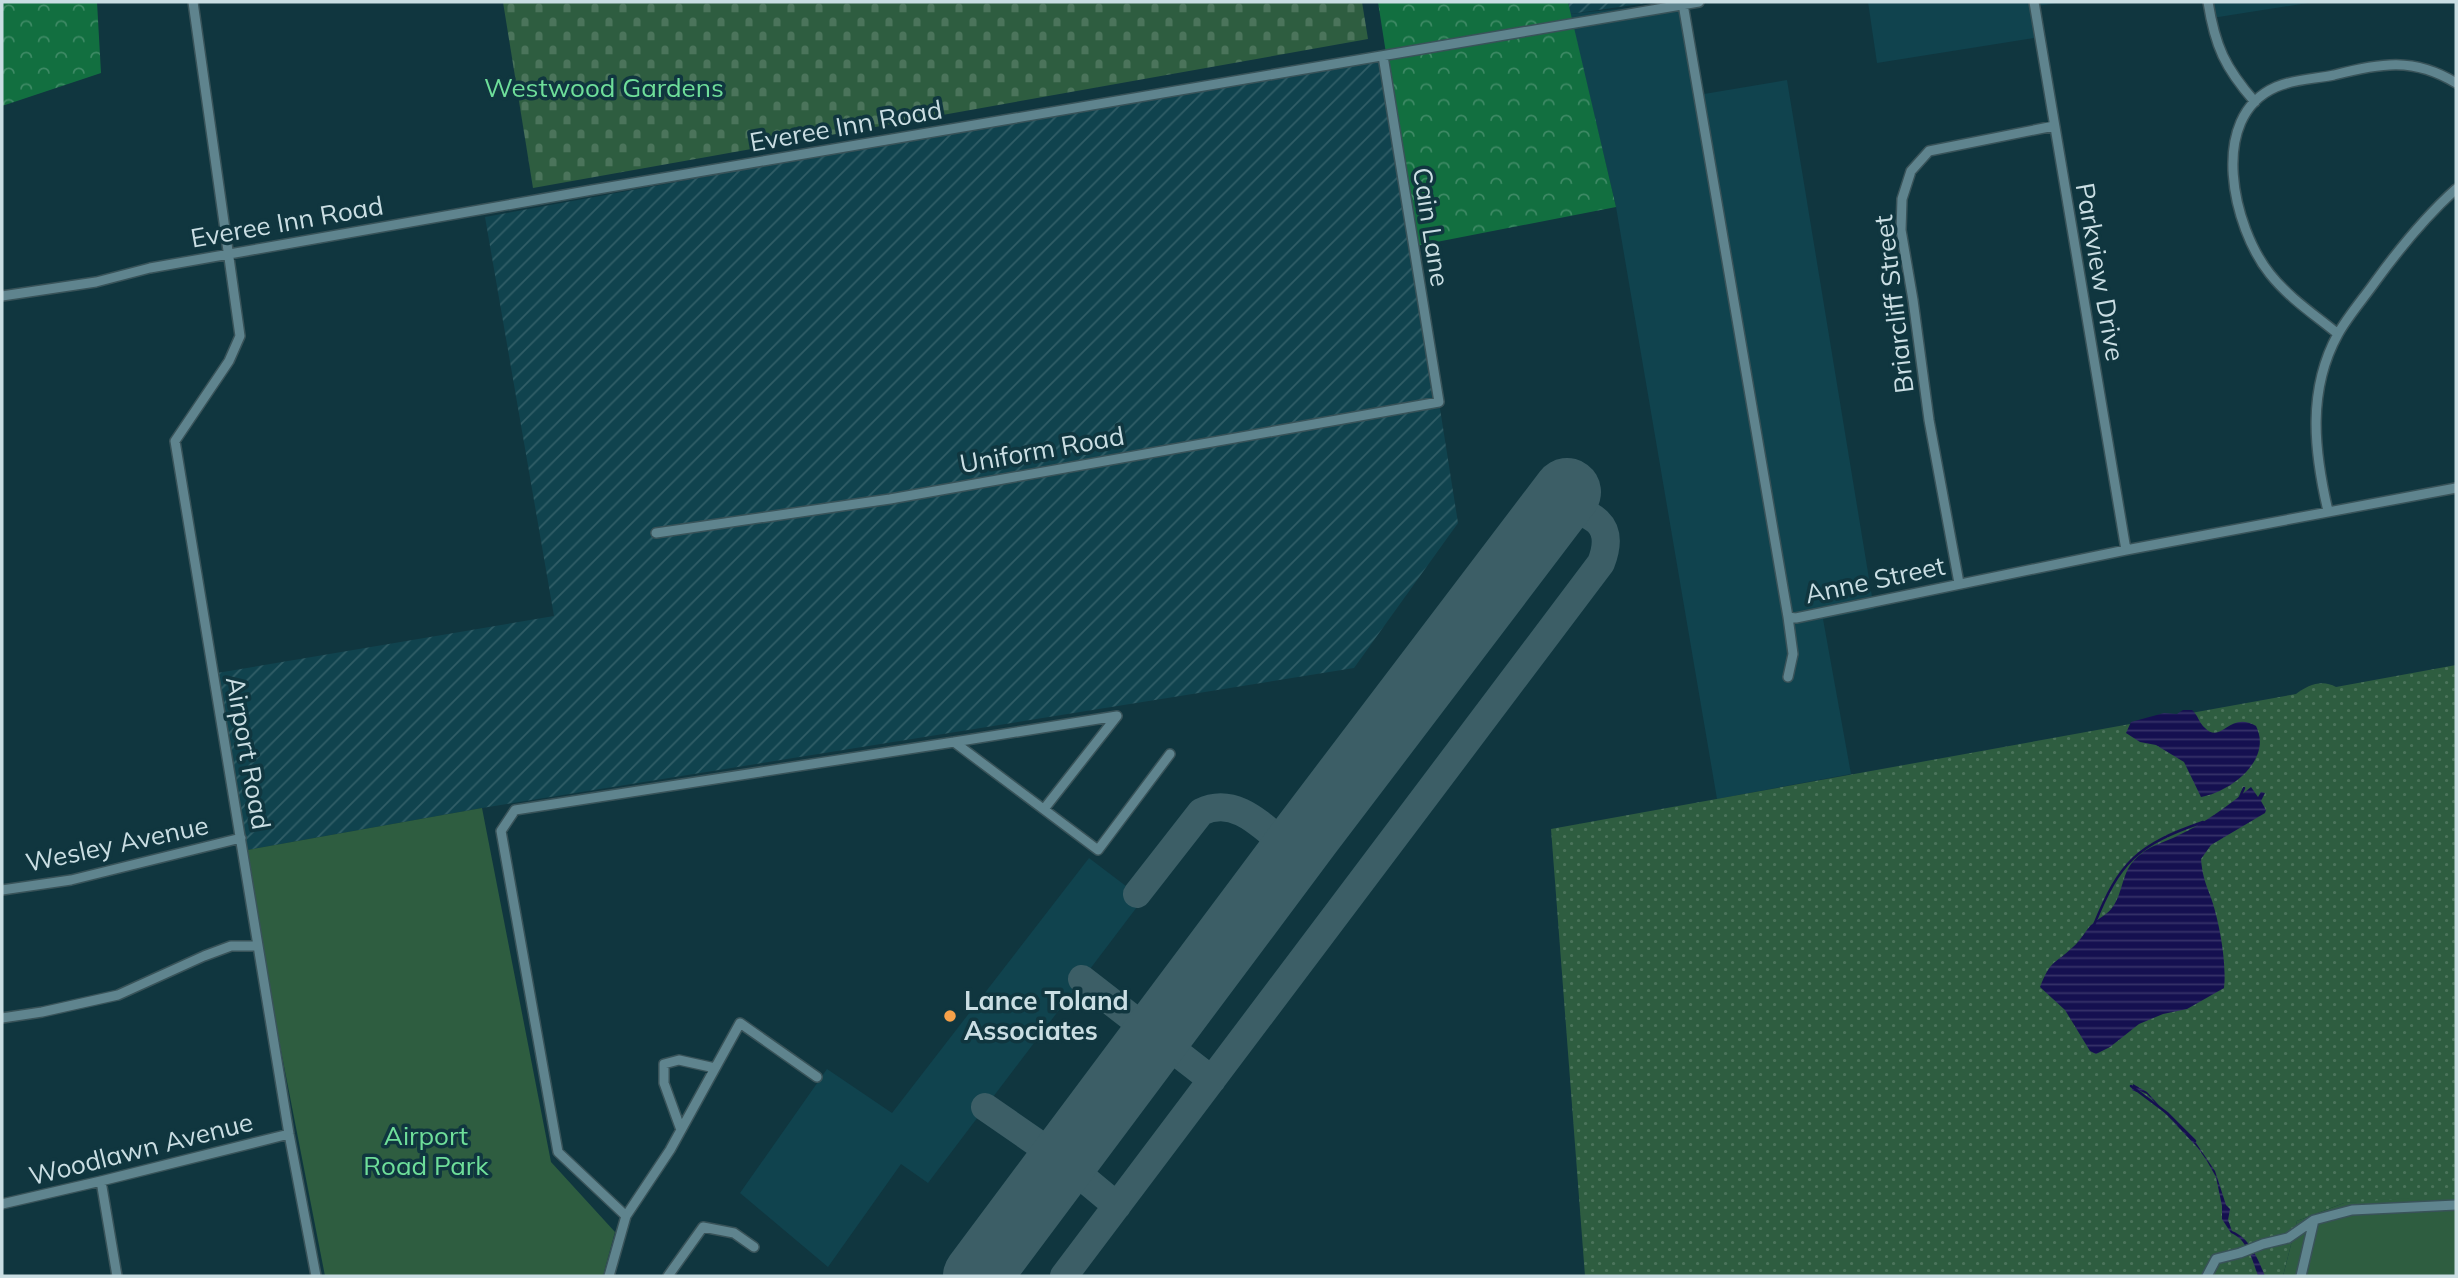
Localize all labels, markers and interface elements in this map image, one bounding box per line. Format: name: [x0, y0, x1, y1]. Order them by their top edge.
park label: Westwood Gardens: [484, 71, 724, 104]
street label: Everee Inn Road: [747, 92, 945, 159]
street label: Cain Lane: [1406, 165, 1457, 289]
street label: Parkview Drive: [2069, 180, 2132, 364]
street label: Everee Inn Road: [188, 188, 386, 255]
street label: Briarcliff Street: [1866, 213, 1921, 395]
street label: Uniform Road: [957, 419, 1127, 480]
street label: Anne Street: [1802, 549, 1948, 610]
street label: Airport Road: [219, 674, 278, 832]
street label: Wesley Avenue: [23, 808, 211, 879]
place label: Lance Toland Associates: [964, 984, 1129, 1047]
marker: Lance Toland Associates: [942, 1008, 958, 1024]
street label: Woodlawn Avenue: [26, 1105, 256, 1192]
park label: Airport Road Park: [363, 1119, 489, 1182]

